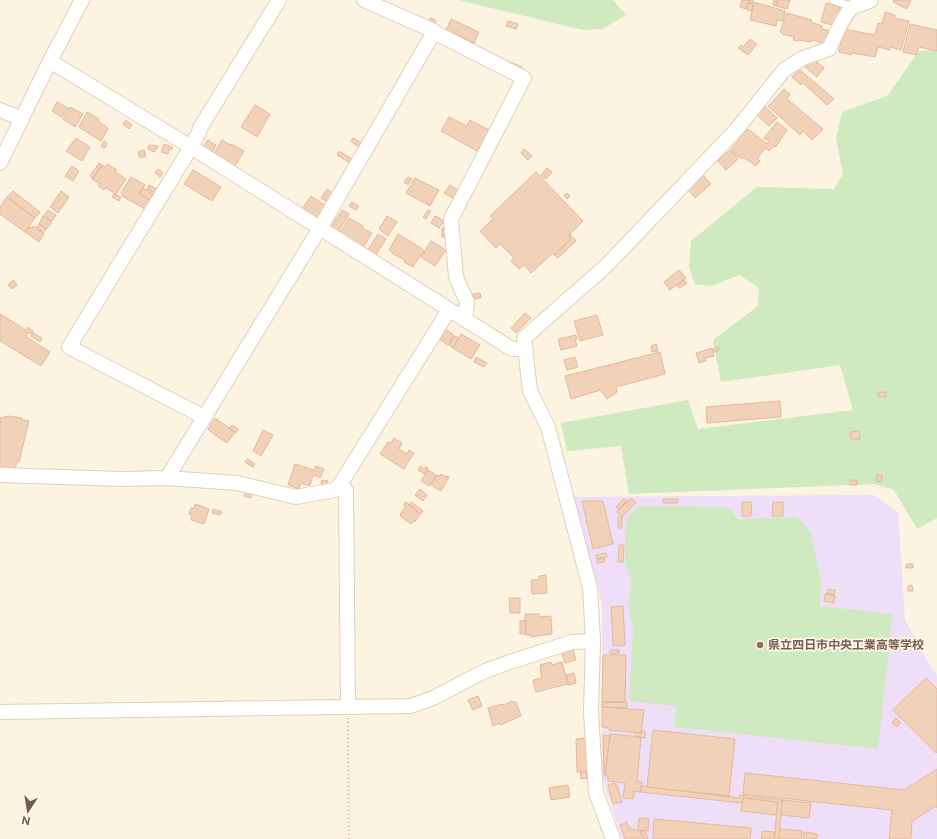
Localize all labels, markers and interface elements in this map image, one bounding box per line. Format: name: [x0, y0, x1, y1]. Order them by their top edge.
place label: 県立四日市中央工業高等学校: [768, 638, 924, 652]
marker: 県立四日市中央工業高等学校: [755, 640, 765, 650]
north arrow: [8, 791, 48, 831]
text: N: [20, 814, 31, 828]

